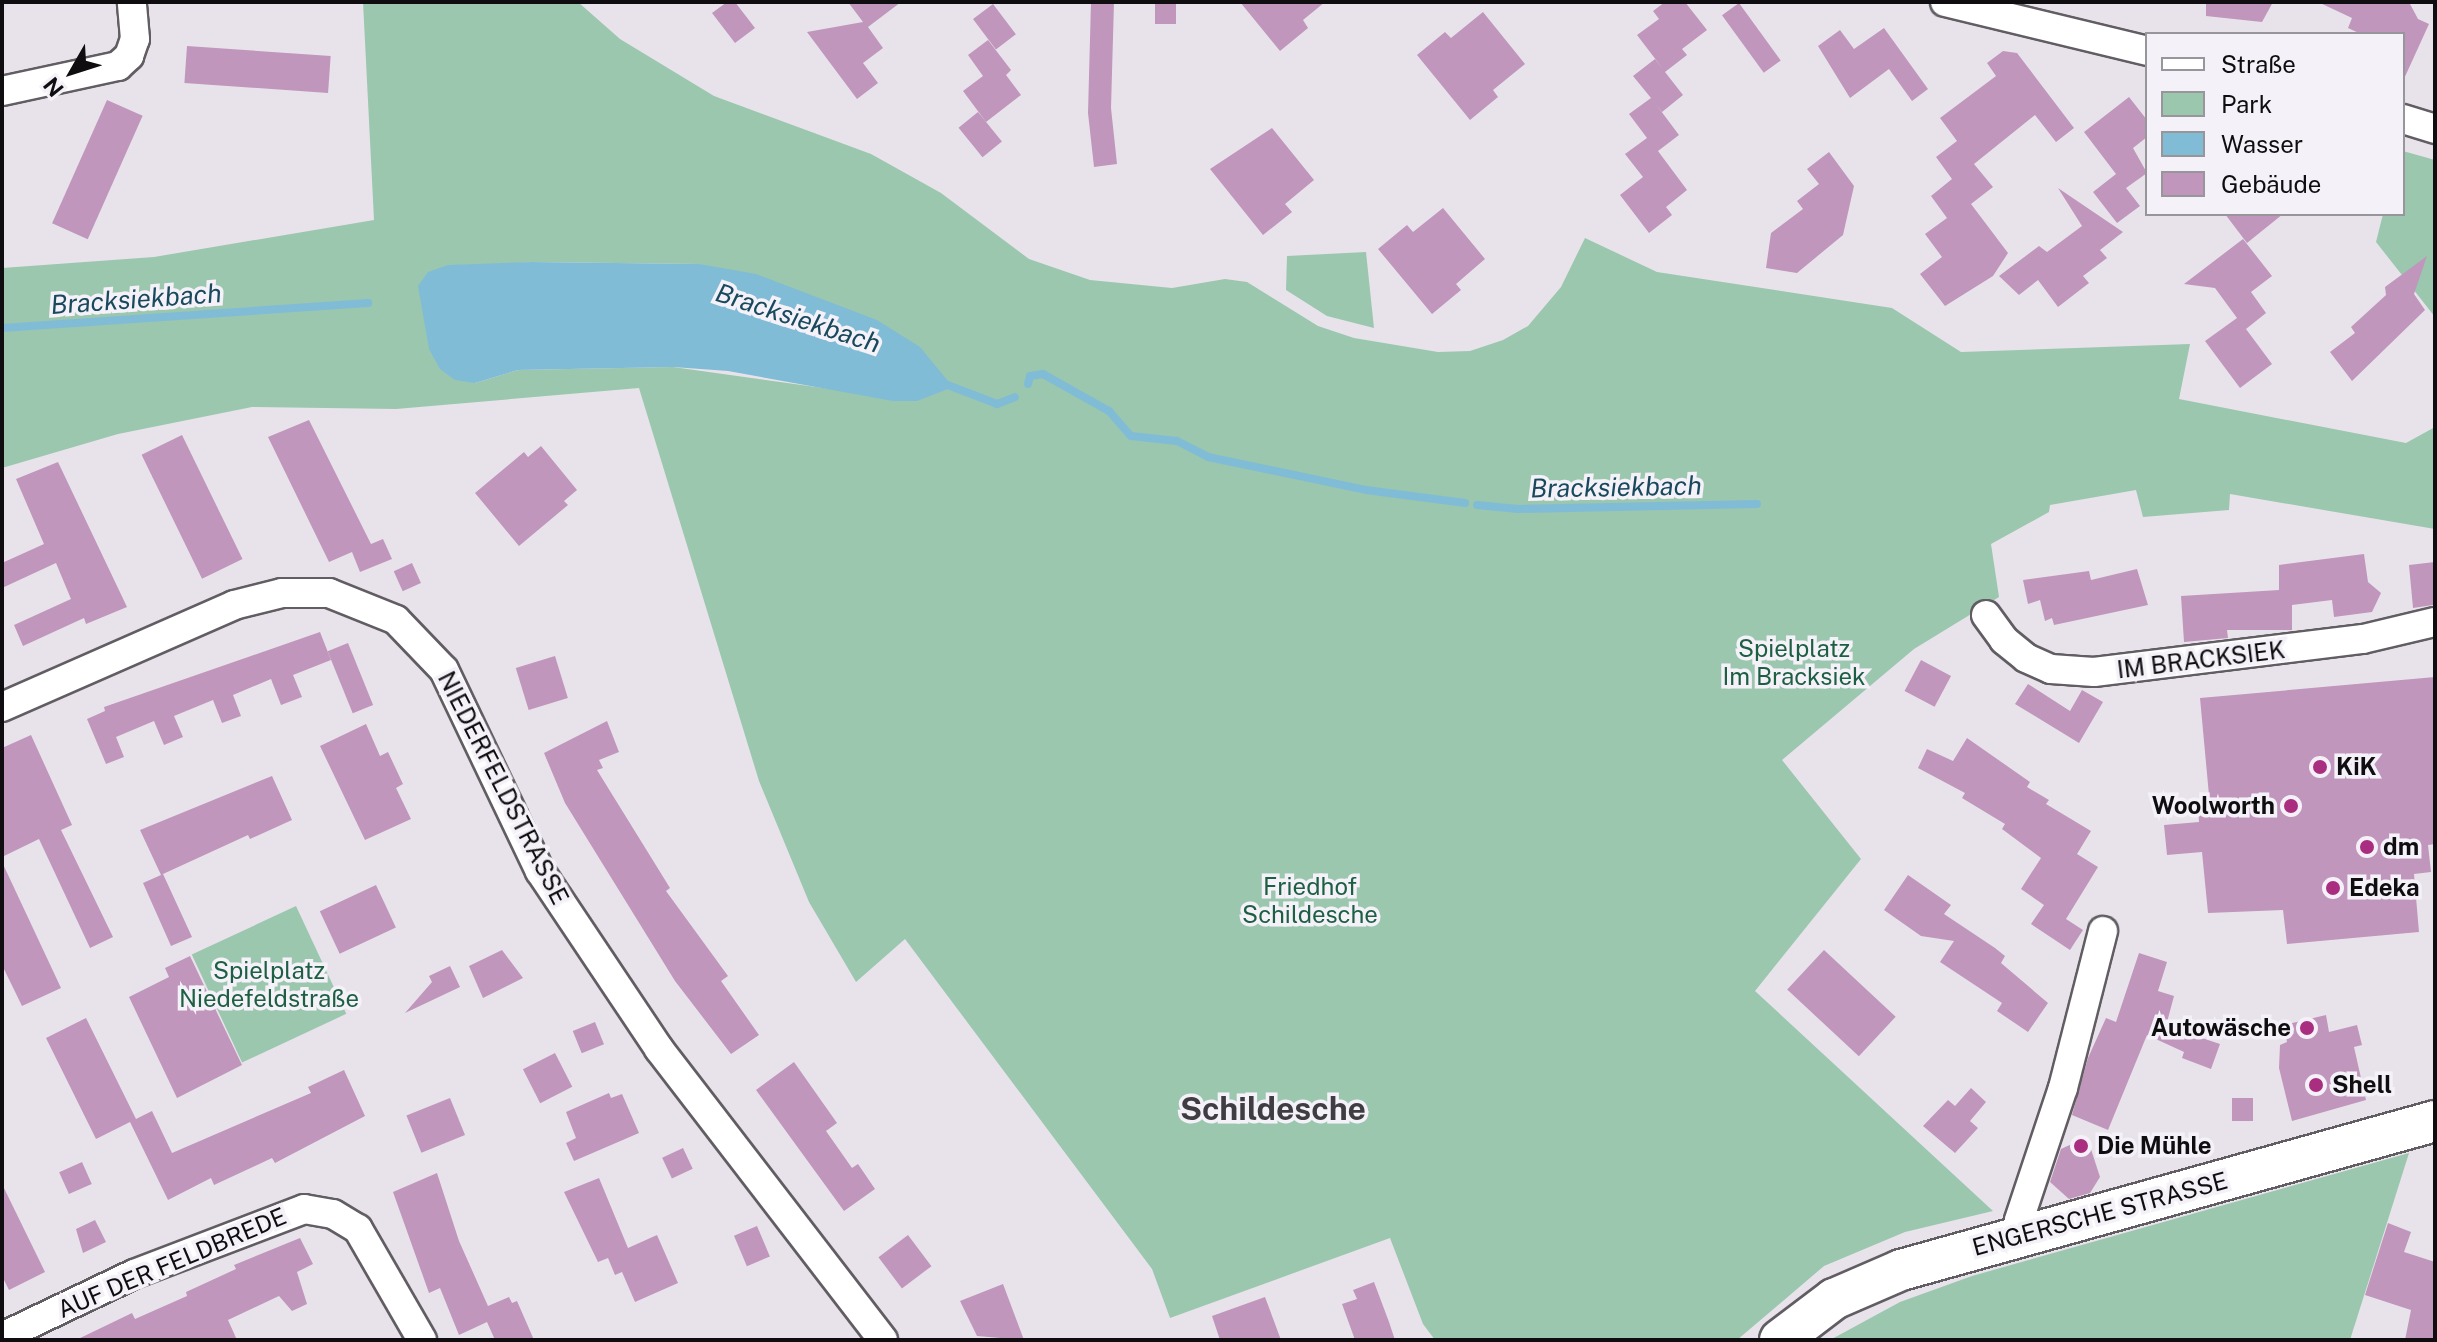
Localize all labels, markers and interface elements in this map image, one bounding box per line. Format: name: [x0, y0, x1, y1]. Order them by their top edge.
north arrow: [32, 32, 112, 112]
legend: [2145, 32, 2405, 216]
text: Straße: [2221, 50, 2296, 78]
text: N: [38, 72, 69, 102]
text: Park: [2221, 90, 2272, 118]
text: Wasser: [2221, 130, 2303, 158]
text: Gebäude: [2221, 170, 2321, 198]
water label: Bracksiekbach: [49, 277, 223, 321]
water label: Bracksiekbach: [712, 277, 884, 359]
water label: Bracksiekbach: [1530, 470, 1702, 504]
park label: Spielplatz Im Bracksiek: [1723, 635, 1865, 691]
street label: IM BRACKSIEK: [2115, 635, 2287, 685]
street label: NIEDERFELDSTRASSE: [432, 667, 574, 909]
place label: KiK: [2336, 753, 2377, 781]
marker: KiK: [2311, 758, 2329, 776]
place label: Woolworth: [2152, 792, 2275, 820]
marker: Woolworth: [2282, 797, 2300, 815]
place label: dm: [2383, 833, 2419, 861]
marker: dm: [2358, 838, 2376, 856]
park label: Friedhof Schildesche: [1242, 873, 1378, 929]
place label: Edeka: [2349, 874, 2420, 902]
marker: Edeka: [2324, 879, 2342, 897]
park label: Spielplatz Niedefeldstraße: [179, 957, 359, 1013]
place label: Autowäsche: [2151, 1014, 2291, 1042]
marker: Autowäsche: [2298, 1019, 2316, 1037]
place label: Shell: [2332, 1071, 2392, 1099]
marker: Shell: [2307, 1076, 2325, 1094]
district label: Schildesche: [1180, 1090, 1366, 1128]
place label: Die Mühle: [2097, 1132, 2212, 1160]
marker: Die Mühle: [2072, 1137, 2090, 1155]
street label: ENGERSCHE STRASSE: [1969, 1166, 2231, 1262]
street label: AUF DER FELDBREDE: [53, 1202, 291, 1324]

